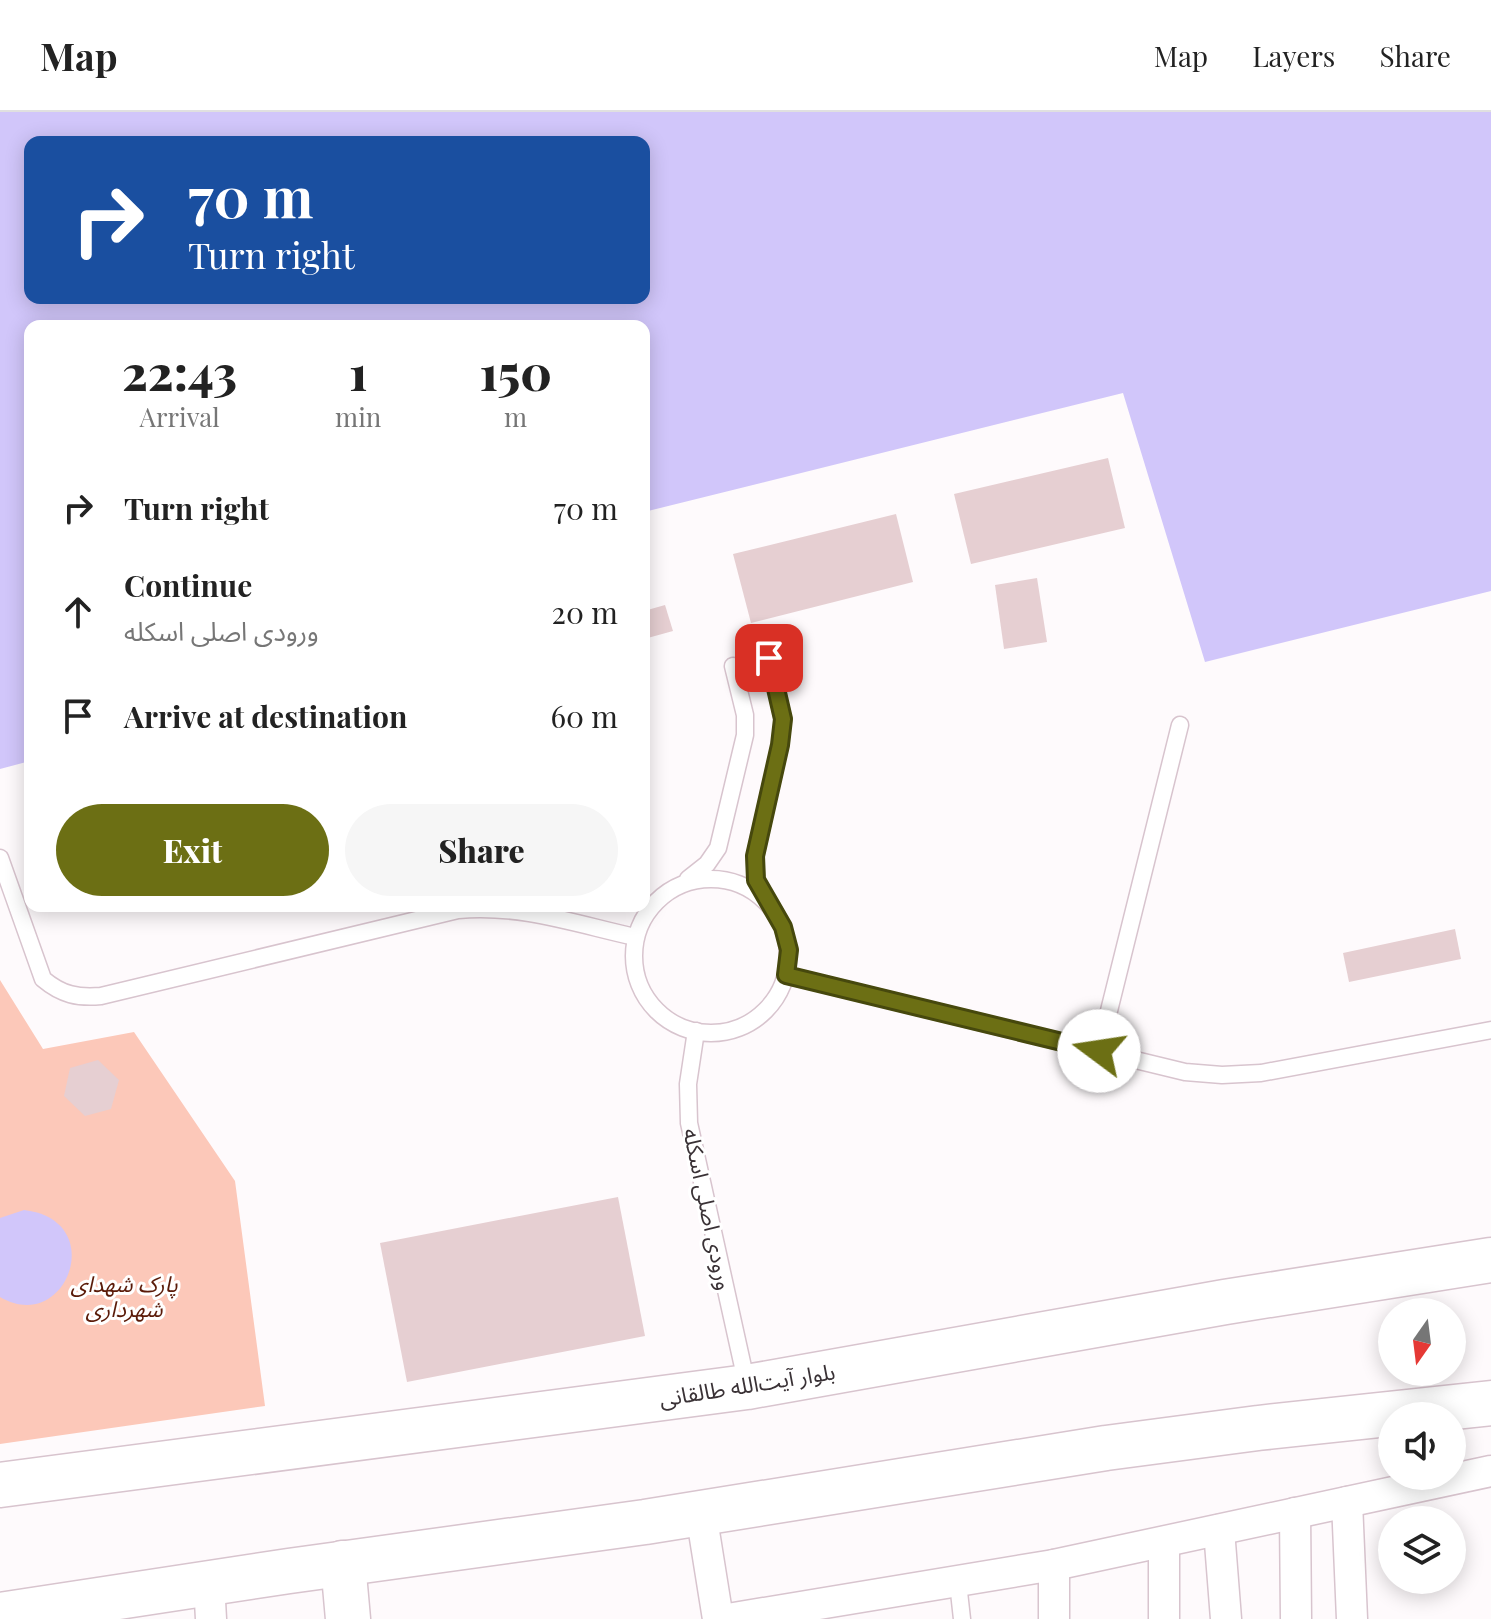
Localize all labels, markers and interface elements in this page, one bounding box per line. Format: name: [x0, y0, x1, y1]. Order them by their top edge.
text: Map: [40, 30, 117, 81]
text: Map: [1154, 37, 1208, 74]
text: Layers: [1252, 37, 1335, 74]
text: Share: [1379, 37, 1451, 74]
text: 70 m: [188, 158, 313, 233]
icon: right: [56, 168, 160, 272]
text: Turn right: [188, 230, 355, 278]
text: 22:43: [122, 339, 237, 403]
text: 1: [349, 339, 368, 403]
text: 150: [479, 339, 552, 403]
text: Arrival: [140, 399, 220, 434]
text: min: [335, 399, 381, 434]
text: m: [504, 399, 527, 434]
icon: right: [56, 486, 100, 530]
text: Turn right: [124, 488, 269, 528]
text: 70 m: [554, 488, 618, 528]
text: Continue: [124, 565, 252, 605]
icon: ahead: [56, 590, 100, 634]
text: 20 m: [552, 592, 618, 632]
text: ورودی اصلی اسکله: [124, 613, 319, 648]
pin: [735, 624, 803, 692]
icon: arrive: [747, 636, 791, 680]
icon: arrive: [56, 694, 100, 738]
text: Arrive at destination: [124, 696, 407, 736]
text: 60 m: [550, 696, 618, 736]
button: Exit: [56, 804, 329, 896]
button: Share: [345, 804, 618, 896]
position arrow: [1057, 1009, 1141, 1093]
street label: ورودی اصلی اسکله: [677, 1125, 741, 1293]
park label: پارک شهدای شهرداری: [70, 1268, 178, 1323]
north arrow: [1378, 1298, 1466, 1386]
map controls: [1378, 1298, 1466, 1594]
street label: بلوار آیت‌الله طالقانی: [657, 1355, 837, 1413]
button: sound: [1378, 1402, 1466, 1490]
button: layers: [1378, 1506, 1466, 1594]

